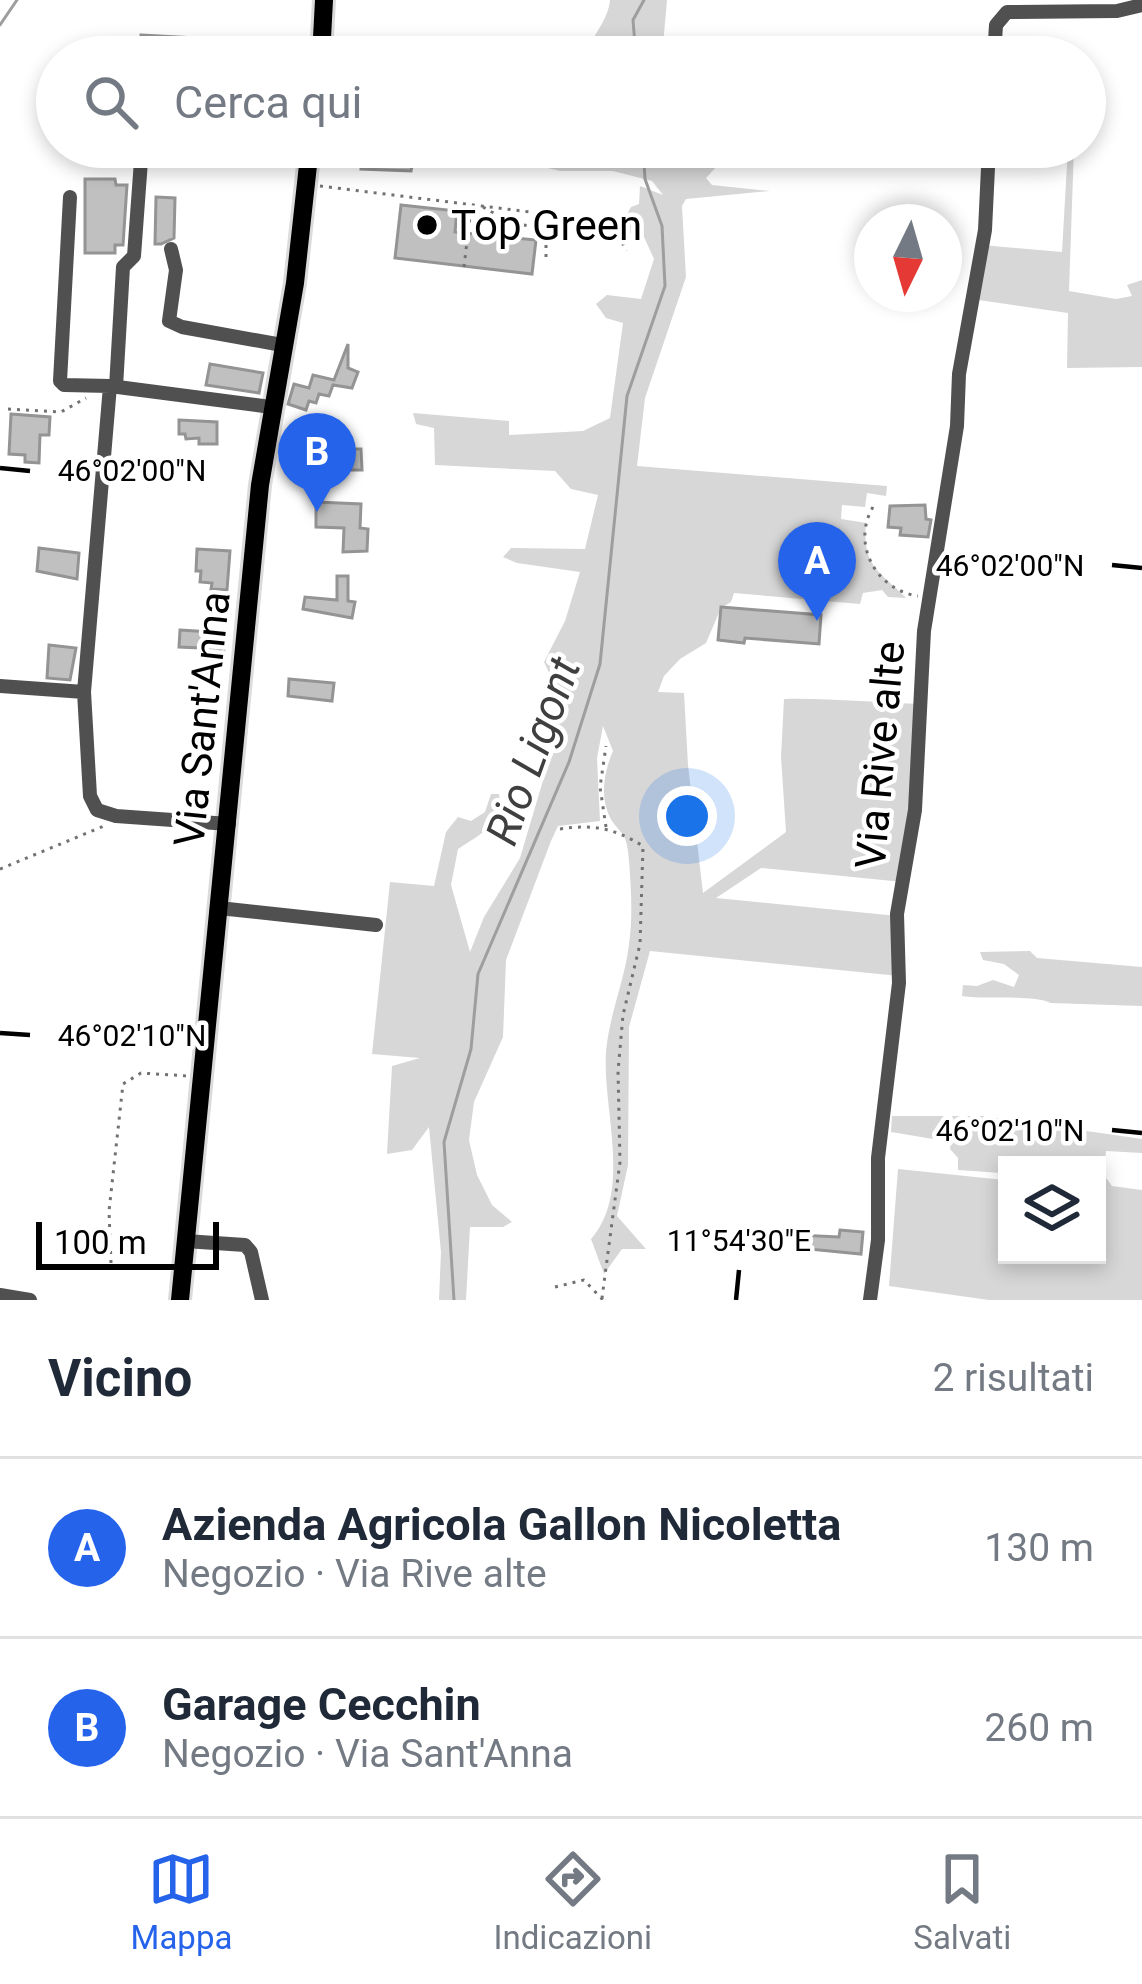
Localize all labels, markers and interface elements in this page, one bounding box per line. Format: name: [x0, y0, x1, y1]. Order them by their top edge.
search box: [36, 36, 1106, 168]
icon: search: [78, 69, 144, 135]
text: Cerca qui: [174, 76, 363, 129]
place label: Top Green: [451, 201, 642, 250]
north arrow: [854, 204, 962, 312]
marker: Top Green: [414, 212, 440, 238]
pin: B: [278, 413, 356, 512]
text: 46°02'00"N: [58, 453, 206, 488]
pin: A: [778, 522, 856, 621]
text: 46°02'00"N: [936, 548, 1084, 583]
street label: Via Sant'Anna: [164, 589, 240, 849]
street label: Via Rive alte: [846, 639, 914, 871]
water label: Rio Ligont: [475, 649, 592, 852]
your location: [657, 786, 717, 846]
text: 46°02'10"N: [58, 1018, 206, 1053]
text: 46°02'10"N: [936, 1113, 1084, 1148]
map controls: [998, 1156, 1106, 1264]
button: layers: [998, 1156, 1106, 1264]
scale bar: [36, 1216, 219, 1269]
text: 100 m: [54, 1223, 147, 1262]
text: 11°54'30"E: [667, 1223, 811, 1258]
text: Vicino: [48, 1349, 192, 1408]
text: 2 risultati: [932, 1355, 1094, 1401]
text: Azienda Agricola Gallon Nicoletta: [162, 1498, 841, 1551]
text: A: [74, 1525, 100, 1571]
text: 130 m: [984, 1525, 1094, 1571]
text: Negozio · Via Rive alte: [162, 1551, 547, 1597]
text: Garage Cecchin: [162, 1678, 481, 1731]
text: B: [75, 1705, 99, 1751]
text: 260 m: [984, 1705, 1094, 1751]
text: Negozio · Via Sant'Anna: [162, 1731, 573, 1777]
tab: Mappa: [131, 1846, 232, 1957]
tab: Indicazioni: [494, 1846, 652, 1957]
tab: Salvati: [913, 1846, 1011, 1957]

